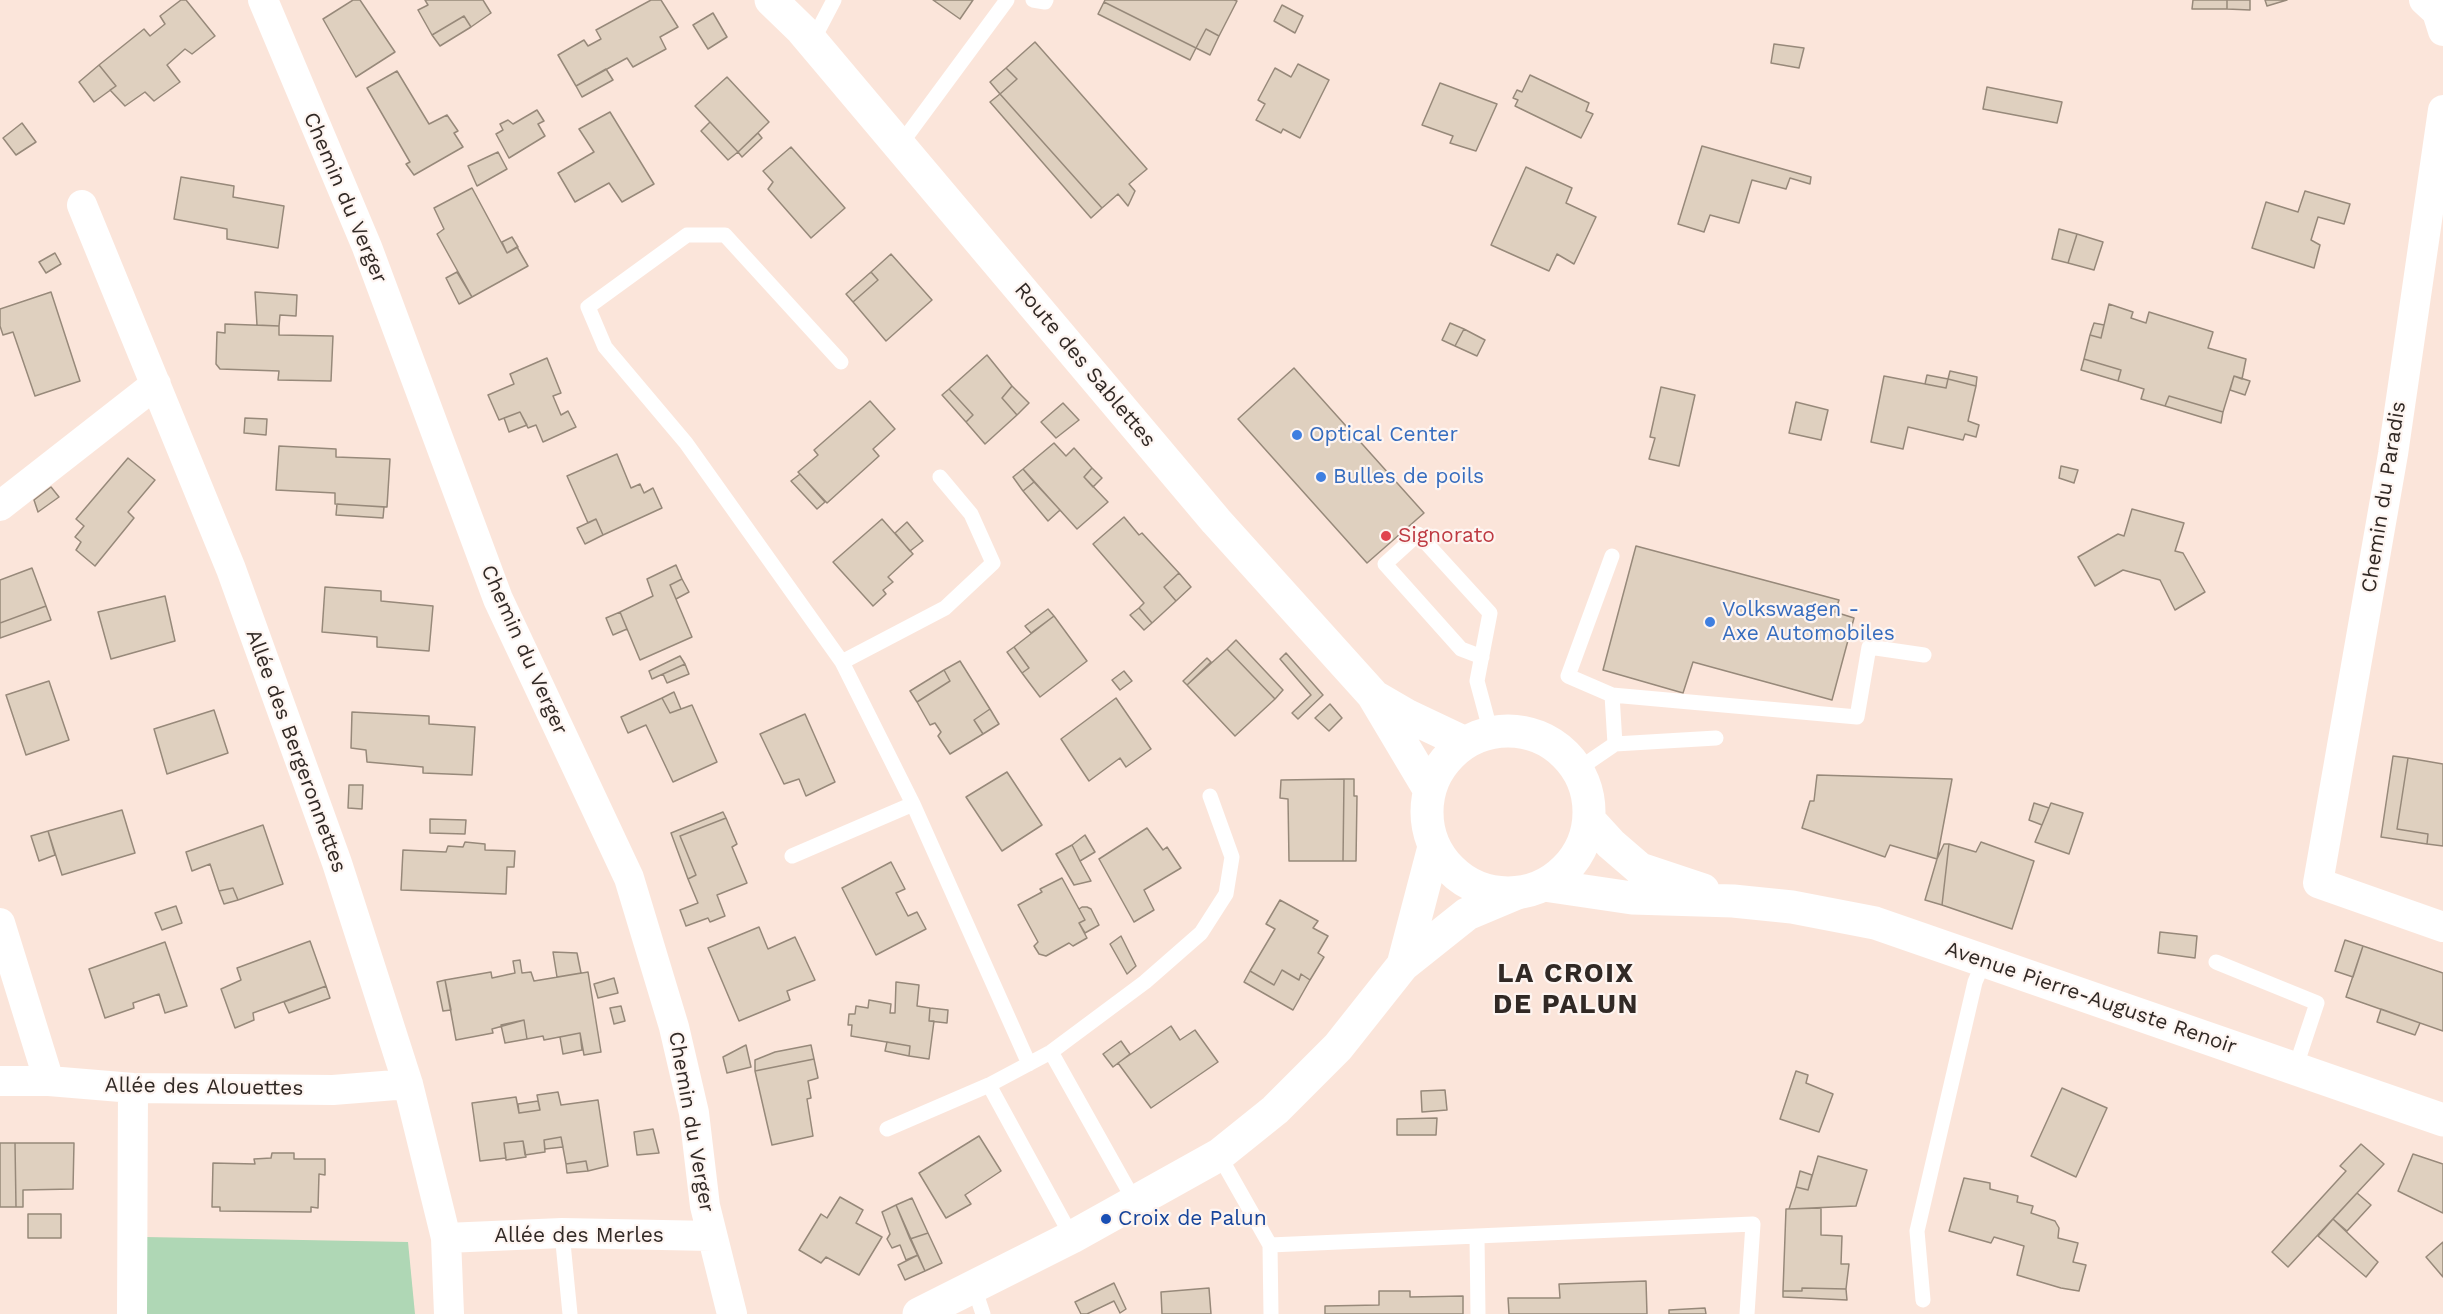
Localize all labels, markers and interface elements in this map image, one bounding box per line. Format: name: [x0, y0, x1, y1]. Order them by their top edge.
street label: Chemin du Verger: [298, 109, 392, 287]
street label: Route des Sablettes: [1009, 278, 1161, 452]
street label: Chemin du Paradis: [2356, 400, 2412, 594]
place label: Optical Center: [1309, 422, 1458, 448]
marker: Optical Center: [1290, 428, 1304, 442]
place label: Bulles de poils: [1333, 464, 1484, 490]
marker: Bulles de poils: [1314, 470, 1328, 484]
place label: Signorato: [1398, 523, 1495, 549]
marker: Signorato: [1379, 529, 1393, 543]
street label: Chemin du Verger: [475, 561, 573, 739]
place label: Volkswagen - Axe Automobiles: [1722, 597, 1895, 647]
marker: Volkswagen - Axe Automobiles: [1703, 615, 1717, 629]
street label: Allée des Bergeronnettes: [240, 626, 352, 876]
street label: Avenue Pierre-Auguste Renoir: [1942, 936, 2240, 1060]
district label: LA CROIX DE PALUN: [1493, 958, 1639, 1021]
street label: Chemin du Verger: [663, 1030, 719, 1214]
street label: Allée des Alouettes: [104, 1073, 304, 1101]
place label: Croix de Palun: [1118, 1206, 1267, 1232]
marker: Croix de Palun: [1099, 1212, 1113, 1226]
street label: Allée des Merles: [494, 1223, 664, 1249]

